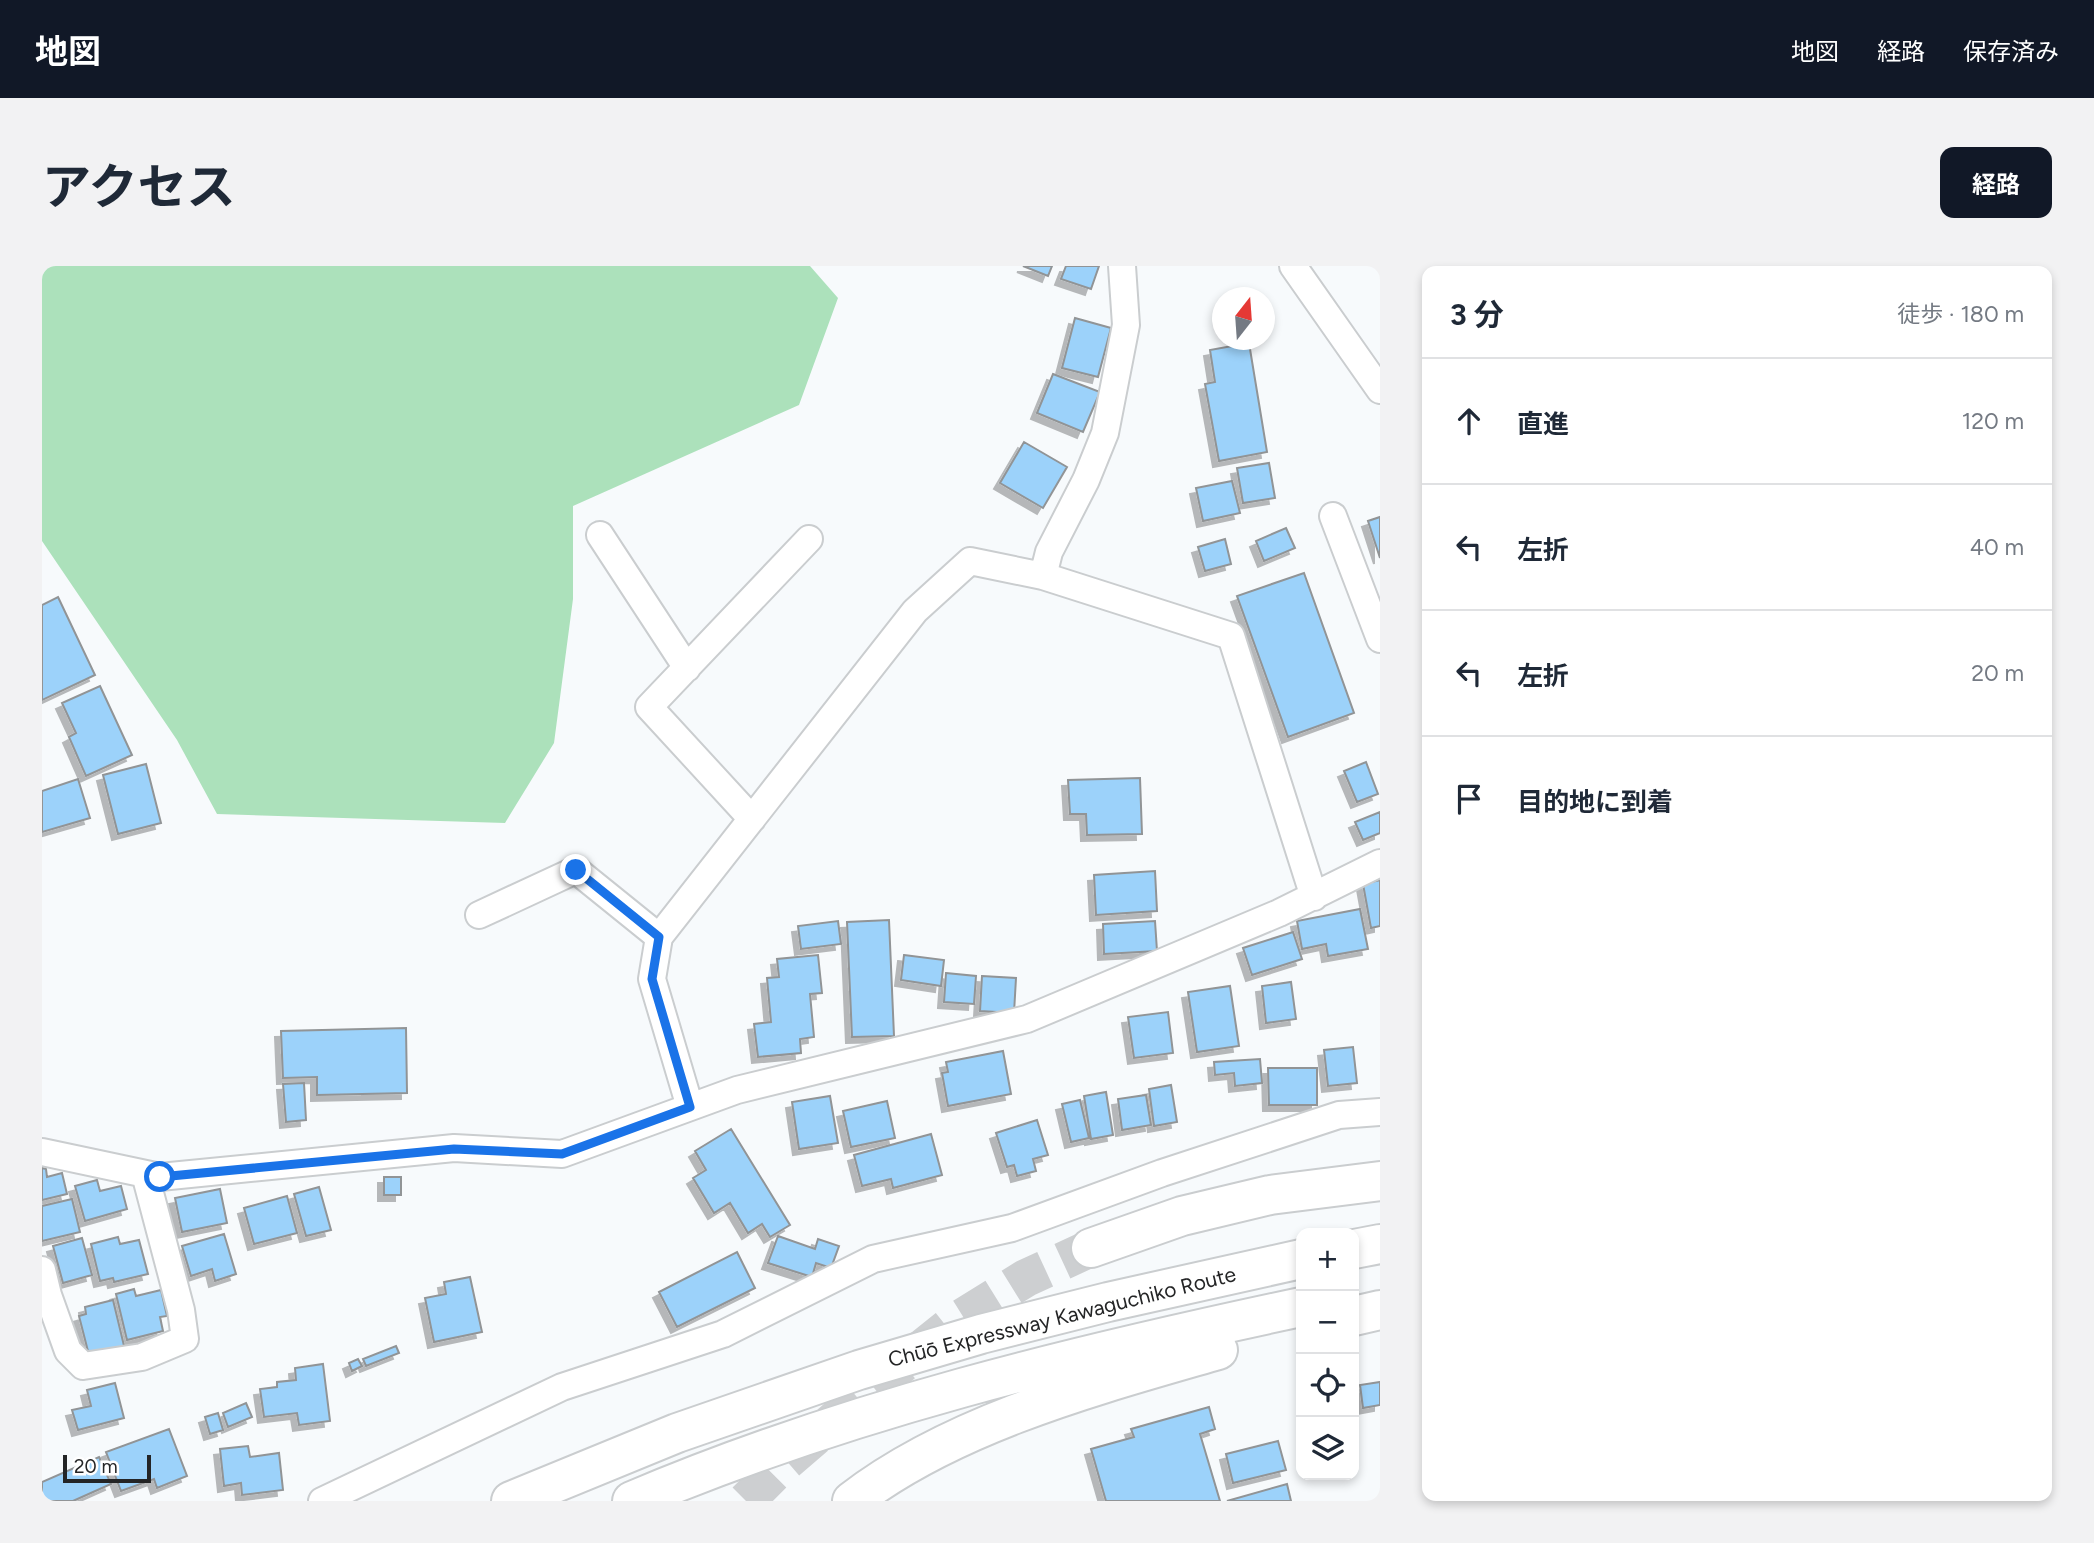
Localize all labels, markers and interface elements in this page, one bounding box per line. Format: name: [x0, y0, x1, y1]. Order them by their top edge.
text: 地図: [35, 32, 101, 71]
text: 地図: [1791, 37, 1839, 66]
text: 経路: [1877, 37, 1925, 66]
text: 保存済み: [1963, 37, 2059, 66]
button: 経路: [1940, 147, 2052, 218]
text: アクセス: [42, 157, 236, 216]
north arrow: [1212, 287, 1275, 350]
text: 3 分: [1450, 296, 1504, 333]
text: 徒歩 · 180 m: [1897, 300, 2024, 328]
icon: ahead: [1450, 402, 1488, 440]
text: 120 m: [1962, 407, 2024, 435]
text: 直進: [1517, 408, 1569, 440]
icon: left: [1450, 528, 1488, 566]
text: 40 m: [1970, 533, 2024, 561]
text: 左折: [1517, 534, 1569, 566]
icon: left: [1450, 654, 1488, 692]
text: 20 m: [1971, 659, 2024, 687]
text: 左折: [1517, 660, 1569, 692]
icon: arrive: [1450, 780, 1488, 818]
text: 目的地に到着: [1517, 786, 1673, 818]
route end: [560, 854, 591, 885]
route start: [144, 1161, 175, 1192]
map controls: [1296, 1228, 1359, 1480]
button: +: [1296, 1228, 1359, 1291]
street label: Chūō Expressway Kawaguchiko Route: [885, 1261, 1238, 1372]
button: −: [1296, 1291, 1359, 1354]
button: locate: [1296, 1354, 1359, 1417]
button: layers: [1296, 1417, 1359, 1480]
scale bar: [63, 1452, 150, 1484]
text: 20 m: [74, 1455, 118, 1478]

